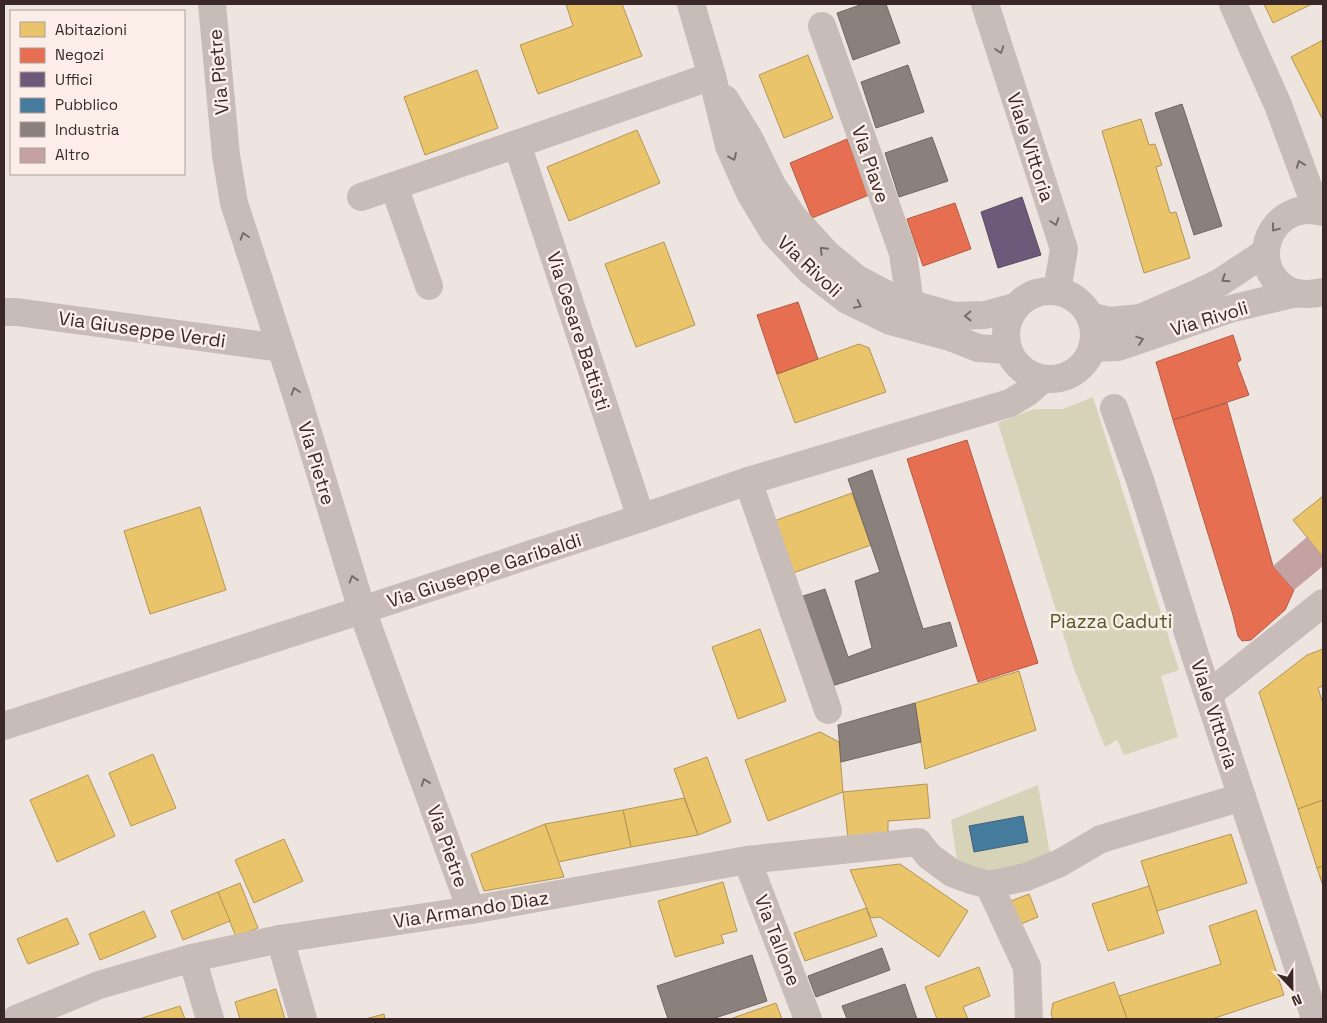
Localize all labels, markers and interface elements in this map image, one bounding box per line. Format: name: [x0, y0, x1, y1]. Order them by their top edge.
legend: [10, 10, 185, 175]
text: Abitazioni: [55, 20, 127, 39]
street label: Via Pietre: [202, 28, 235, 116]
text: Negozi: [55, 45, 104, 64]
one-way arrow: [994, 46, 1004, 54]
text: Uffici: [55, 70, 92, 89]
street label: Viale Vittoria: [1001, 89, 1060, 205]
text: Pubblico: [55, 95, 118, 114]
text: Industria: [55, 120, 120, 139]
street label: Via Piave: [846, 122, 895, 206]
text: Altro: [55, 145, 90, 164]
one-way arrow: [727, 152, 738, 161]
one-way arrow: [1296, 160, 1306, 169]
one-way arrow: [1049, 217, 1059, 225]
one-way arrow: [1272, 222, 1281, 232]
street label: Via Rivoli: [772, 230, 847, 303]
one-way arrow: [240, 233, 250, 241]
one-way arrow: [820, 246, 829, 255]
street label: Via Cesare Battisti: [541, 249, 616, 414]
one-way arrow: [1221, 273, 1230, 282]
street label: Via Rivoli: [1167, 295, 1251, 342]
one-way arrow: [852, 299, 861, 309]
street label: Via Giuseppe Verdi: [57, 305, 227, 354]
one-way arrow: [963, 310, 971, 321]
one-way arrow: [1135, 335, 1144, 345]
one-way arrow: [291, 387, 301, 395]
street label: Via Pietre: [292, 418, 341, 508]
street label: Via Giuseppe Garibaldi: [384, 527, 585, 614]
one-way arrow: [348, 576, 358, 584]
park label: Piazza Caduti: [1050, 609, 1172, 634]
street label: Viale Vittoria: [1185, 656, 1244, 772]
one-way arrow: [421, 778, 431, 787]
street label: Via Pietre: [421, 801, 474, 891]
street label: Via Armando Diaz: [392, 885, 551, 934]
street label: Via Tallone: [749, 891, 806, 990]
north arrow: [1267, 963, 1317, 1013]
text: N: [1289, 990, 1305, 1010]

